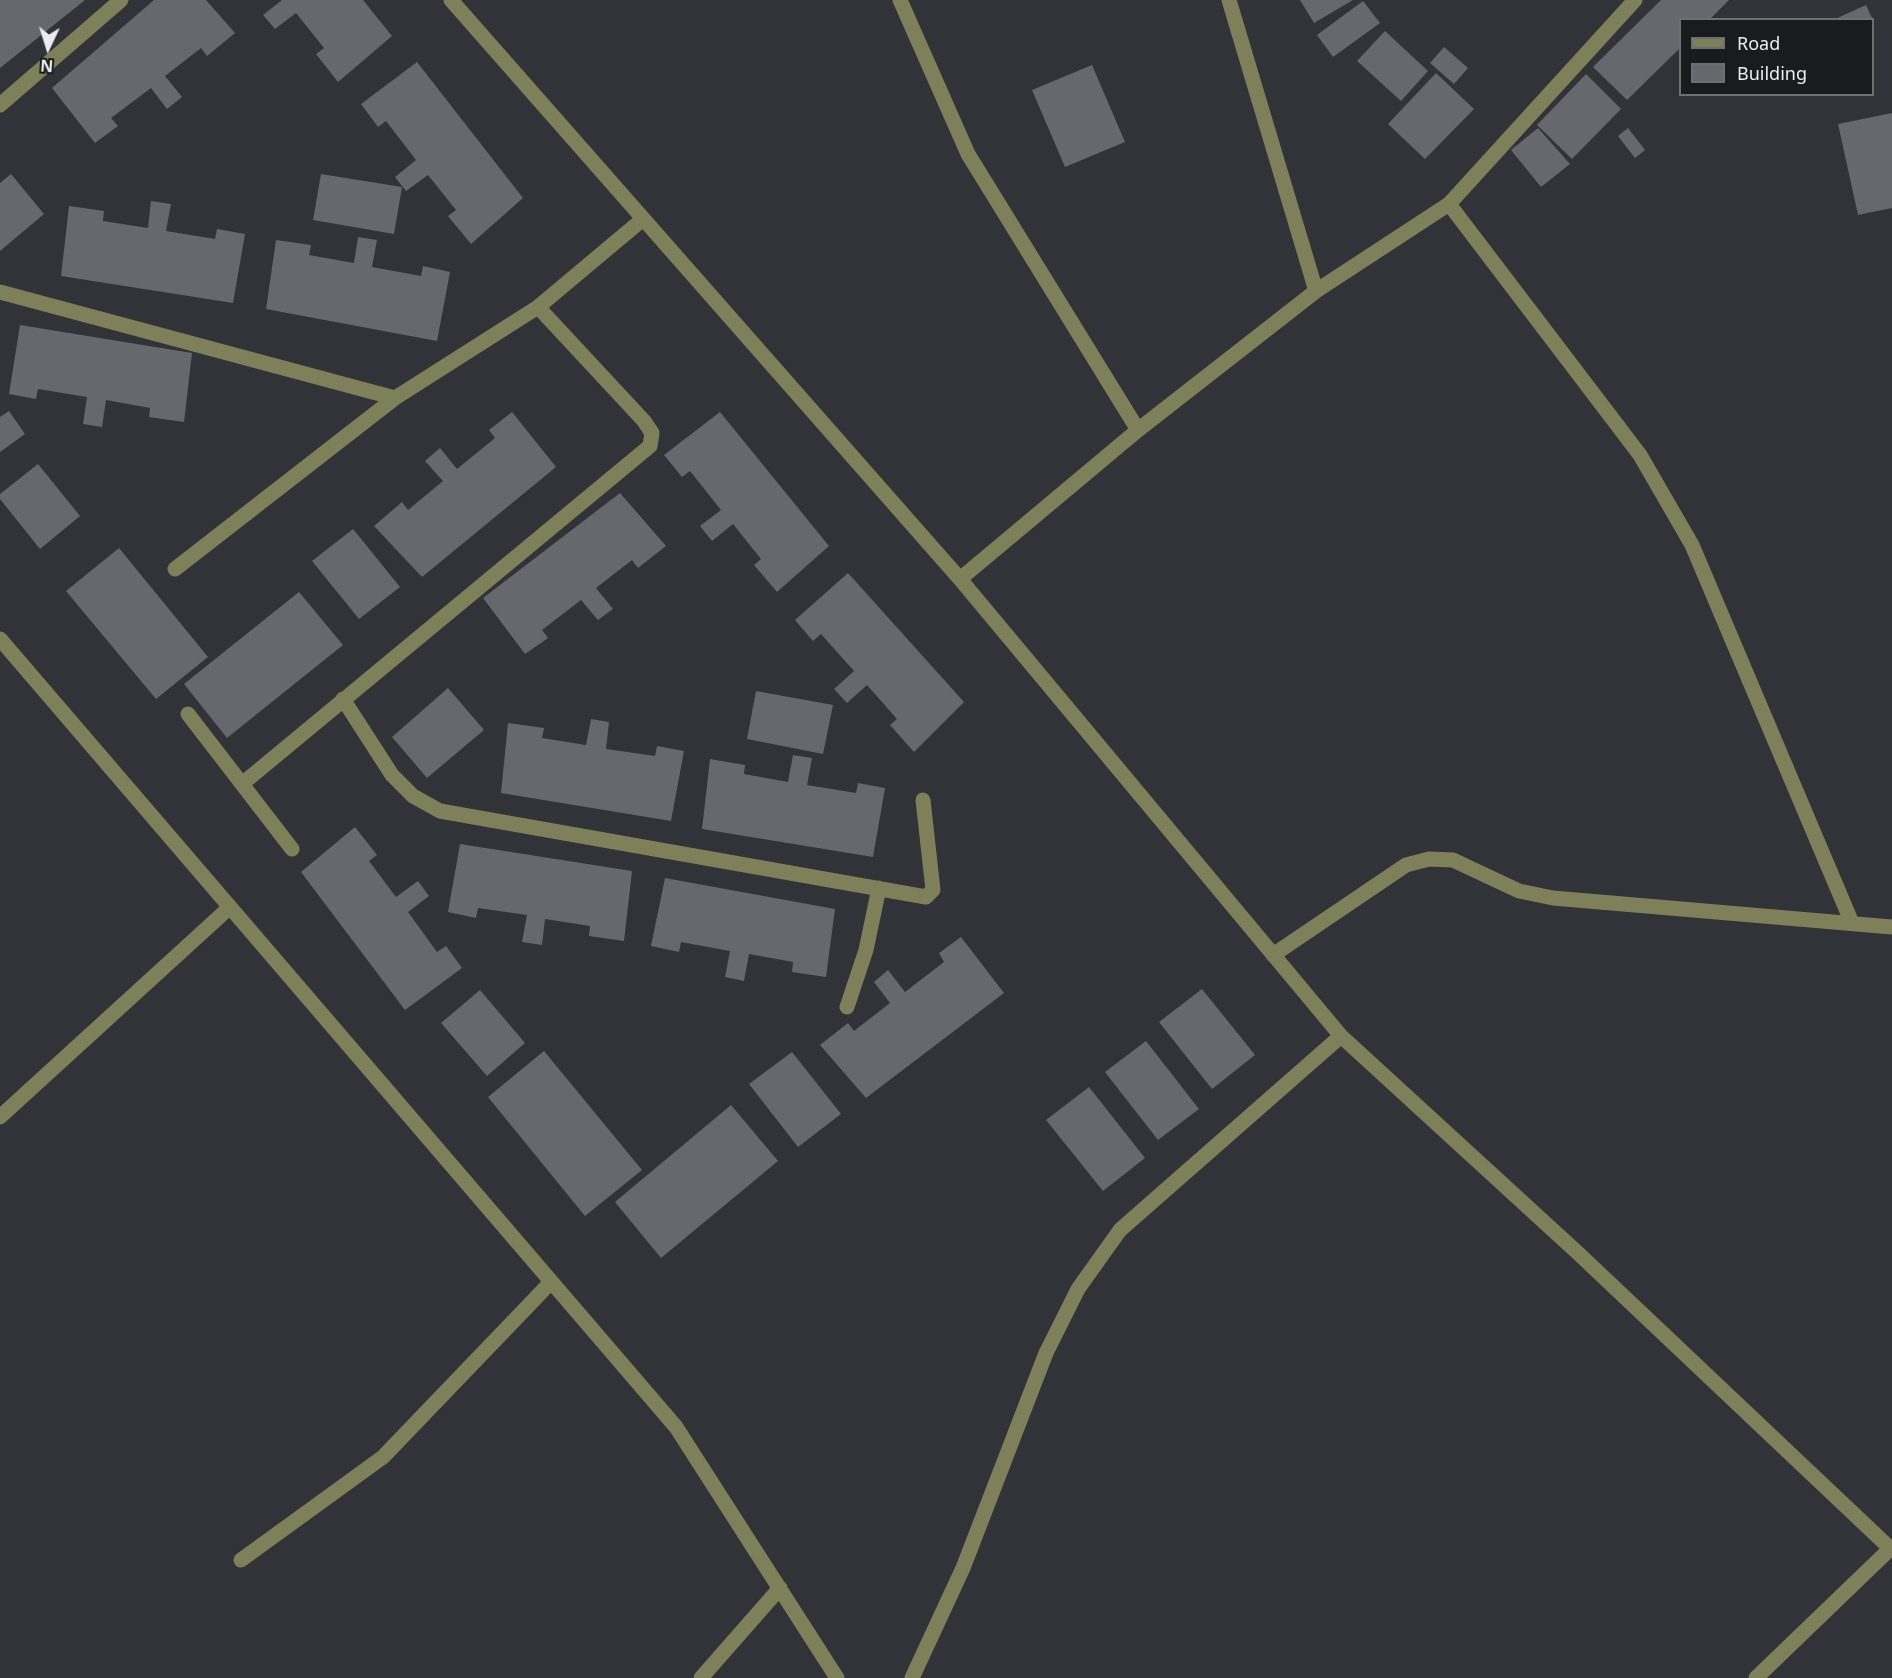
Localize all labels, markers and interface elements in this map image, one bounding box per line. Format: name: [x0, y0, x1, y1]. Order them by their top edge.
north arrow: [18, 18, 78, 78]
legend: [1679, 18, 1874, 96]
text: Road: [1737, 31, 1780, 55]
text: N: [39, 55, 54, 77]
text: Building: [1737, 61, 1807, 85]

